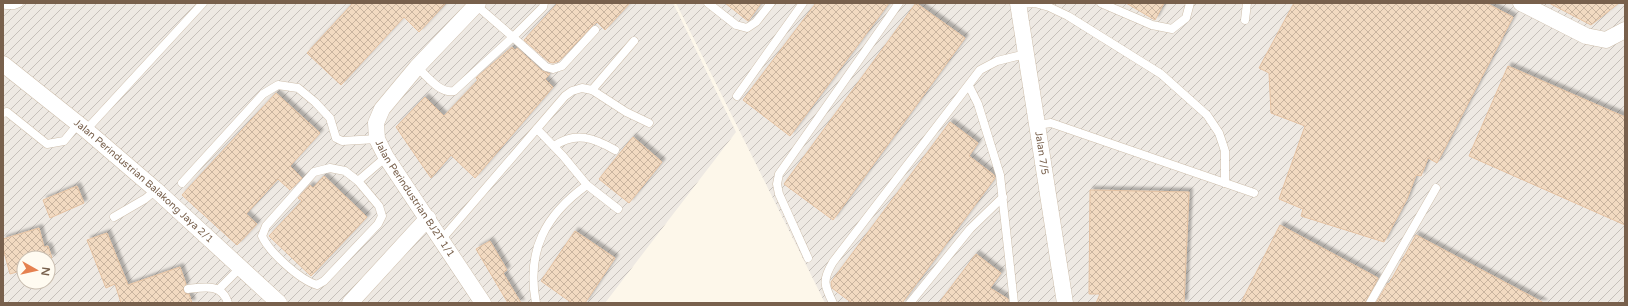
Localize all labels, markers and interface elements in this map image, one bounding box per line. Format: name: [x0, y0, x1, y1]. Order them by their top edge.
street label: Jalan Perindustrian Balakong Jaya 2/1: [72, 117, 216, 245]
street label: Jalan 7/5: [1032, 131, 1051, 176]
street label: Jalan Perindustrian BJ2T 1/1: [373, 138, 457, 260]
north arrow: [16, 250, 56, 290]
text: N: [38, 266, 52, 277]

